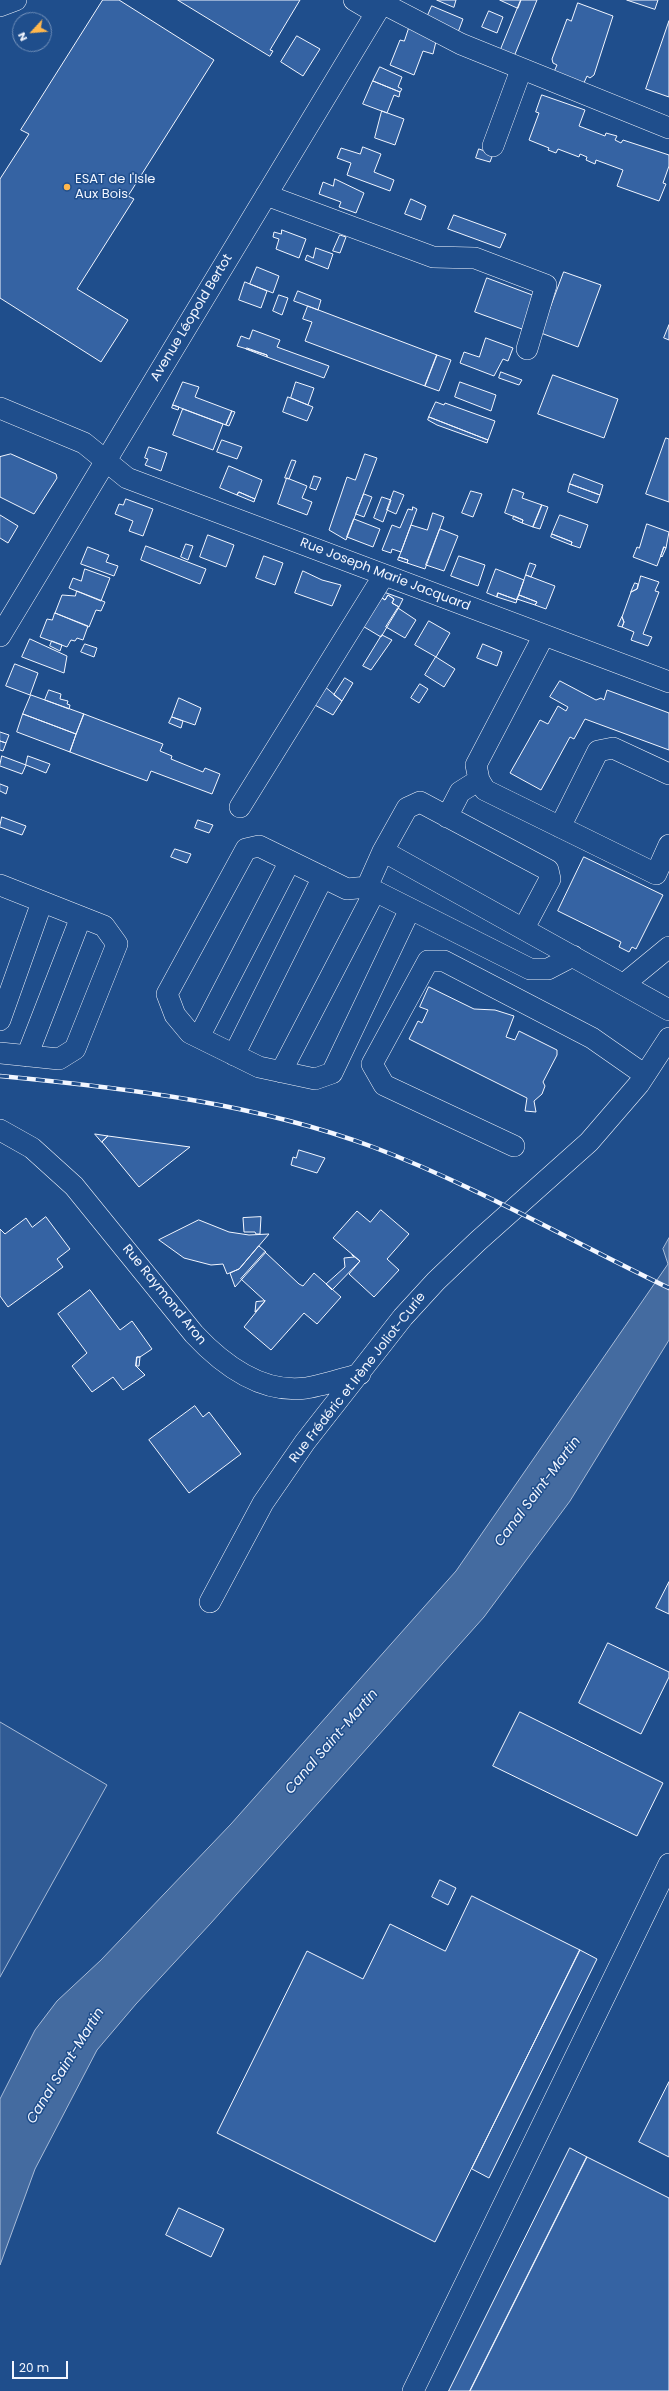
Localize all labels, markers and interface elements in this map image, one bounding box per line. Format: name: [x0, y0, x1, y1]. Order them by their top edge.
north arrow: [12, 12, 52, 52]
text: N: [13, 30, 31, 44]
place label: ESAT de l'Isle Aux Bois: [75, 172, 155, 203]
marker: ESAT de l'Isle Aux Bois: [62, 182, 72, 192]
street label: Avenue Léopold Bertot: [148, 252, 236, 384]
street label: Rue Joseph Marie Jacquard: [298, 535, 472, 615]
street label: Rue Raymond Aron: [119, 1242, 209, 1348]
street label: Rue Frédéric et Irène Joliot-Curie: [287, 1290, 429, 1466]
water label: Canal Saint-Martin: [491, 1434, 585, 1550]
water label: Canal Saint-Martin: [282, 1686, 382, 1798]
water label: Canal Saint-Martin: [24, 2005, 108, 2127]
scale bar: [14, 2353, 70, 2379]
text: 20 m: [19, 2359, 49, 2376]

